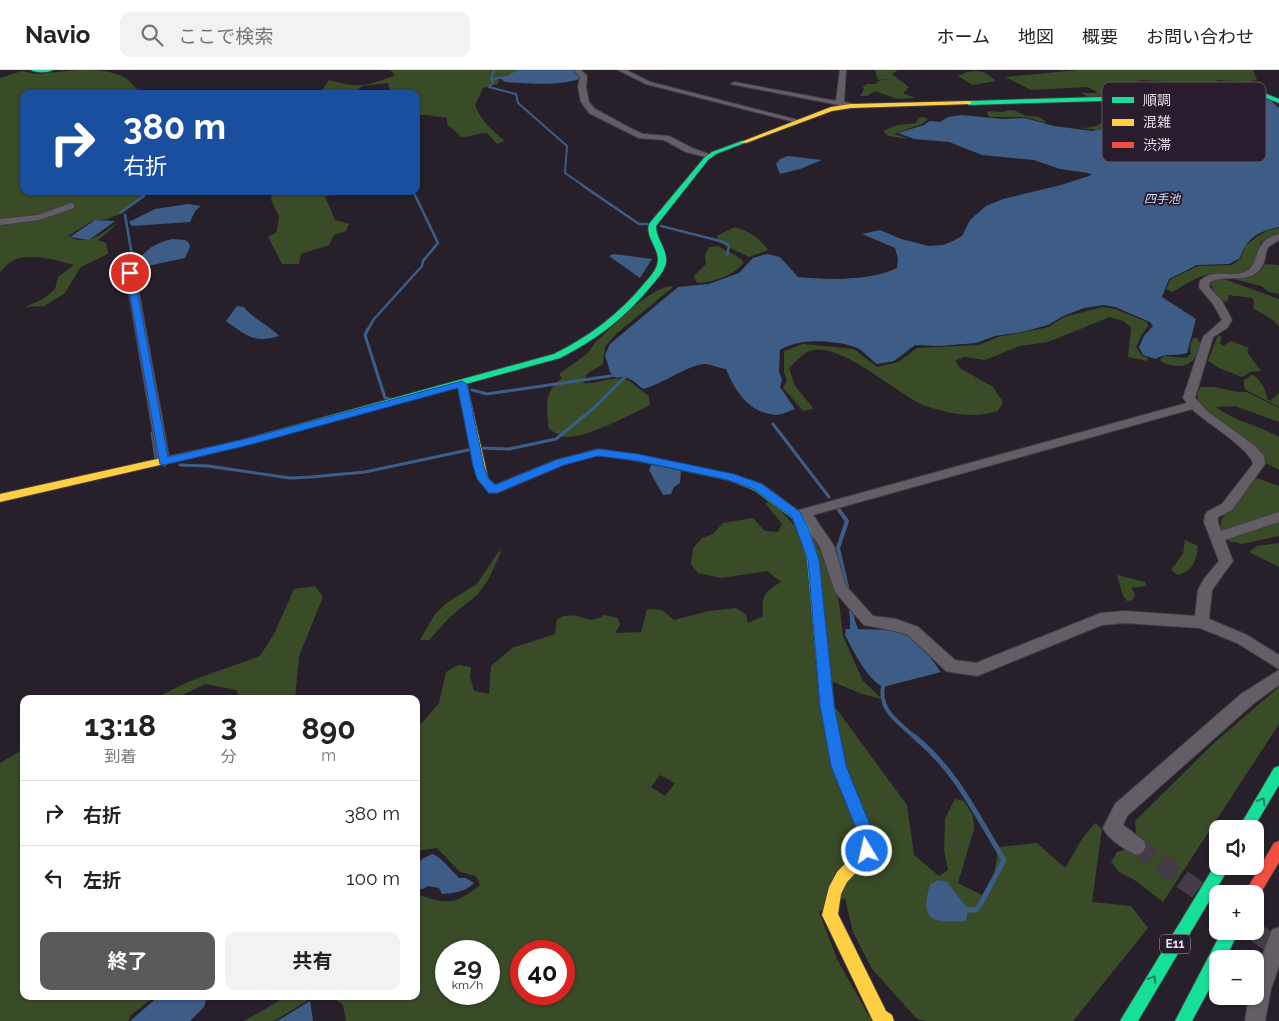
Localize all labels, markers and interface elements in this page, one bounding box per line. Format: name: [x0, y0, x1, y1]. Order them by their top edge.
search box: [120, 12, 470, 57]
text: Navio: [25, 20, 90, 49]
icon: search: [138, 21, 166, 49]
text: ここで検索: [178, 25, 273, 47]
text: ホーム: [937, 26, 990, 47]
text: 地図: [1018, 26, 1054, 47]
text: 概要: [1082, 26, 1118, 47]
text: お問い合わせ: [1146, 26, 1254, 47]
legend: [1102, 82, 1266, 162]
text: 順調: [1143, 92, 1171, 108]
text: 380 m: [123, 106, 226, 147]
icon: right: [40, 110, 105, 175]
text: 混雑: [1143, 114, 1171, 130]
text: 渋滞: [1143, 137, 1171, 153]
text: 右折: [123, 153, 167, 179]
water label: 四手池: [1144, 192, 1181, 206]
pin: [109, 252, 151, 294]
icon: arrive: [116, 259, 144, 287]
text: 13:18: [84, 708, 156, 743]
text: 3: [220, 708, 237, 743]
text: 890: [301, 711, 356, 746]
text: m: [321, 746, 336, 765]
text: 到着: [104, 747, 136, 766]
text: 分: [221, 747, 237, 766]
one-way arrow: [1255, 797, 1265, 806]
icon: right: [40, 799, 68, 827]
text: 380 m: [345, 802, 400, 824]
text: 右折: [83, 804, 121, 826]
map controls: [1209, 820, 1264, 1005]
button: sound: [1209, 820, 1264, 875]
position arrow: [840, 824, 892, 876]
icon: left: [40, 864, 68, 892]
text: 100 m: [346, 867, 400, 889]
text: 左折: [83, 869, 121, 891]
button: +: [1209, 885, 1264, 940]
button: 終了: [40, 932, 215, 990]
button: 共有: [225, 932, 400, 990]
road number: E11: [1160, 934, 1190, 954]
speed limit sign: 40: [510, 940, 575, 1005]
button: −: [1209, 950, 1264, 1005]
text: 29: [453, 951, 482, 981]
one-way arrow: [1147, 976, 1157, 985]
text: km/h: [452, 978, 483, 992]

